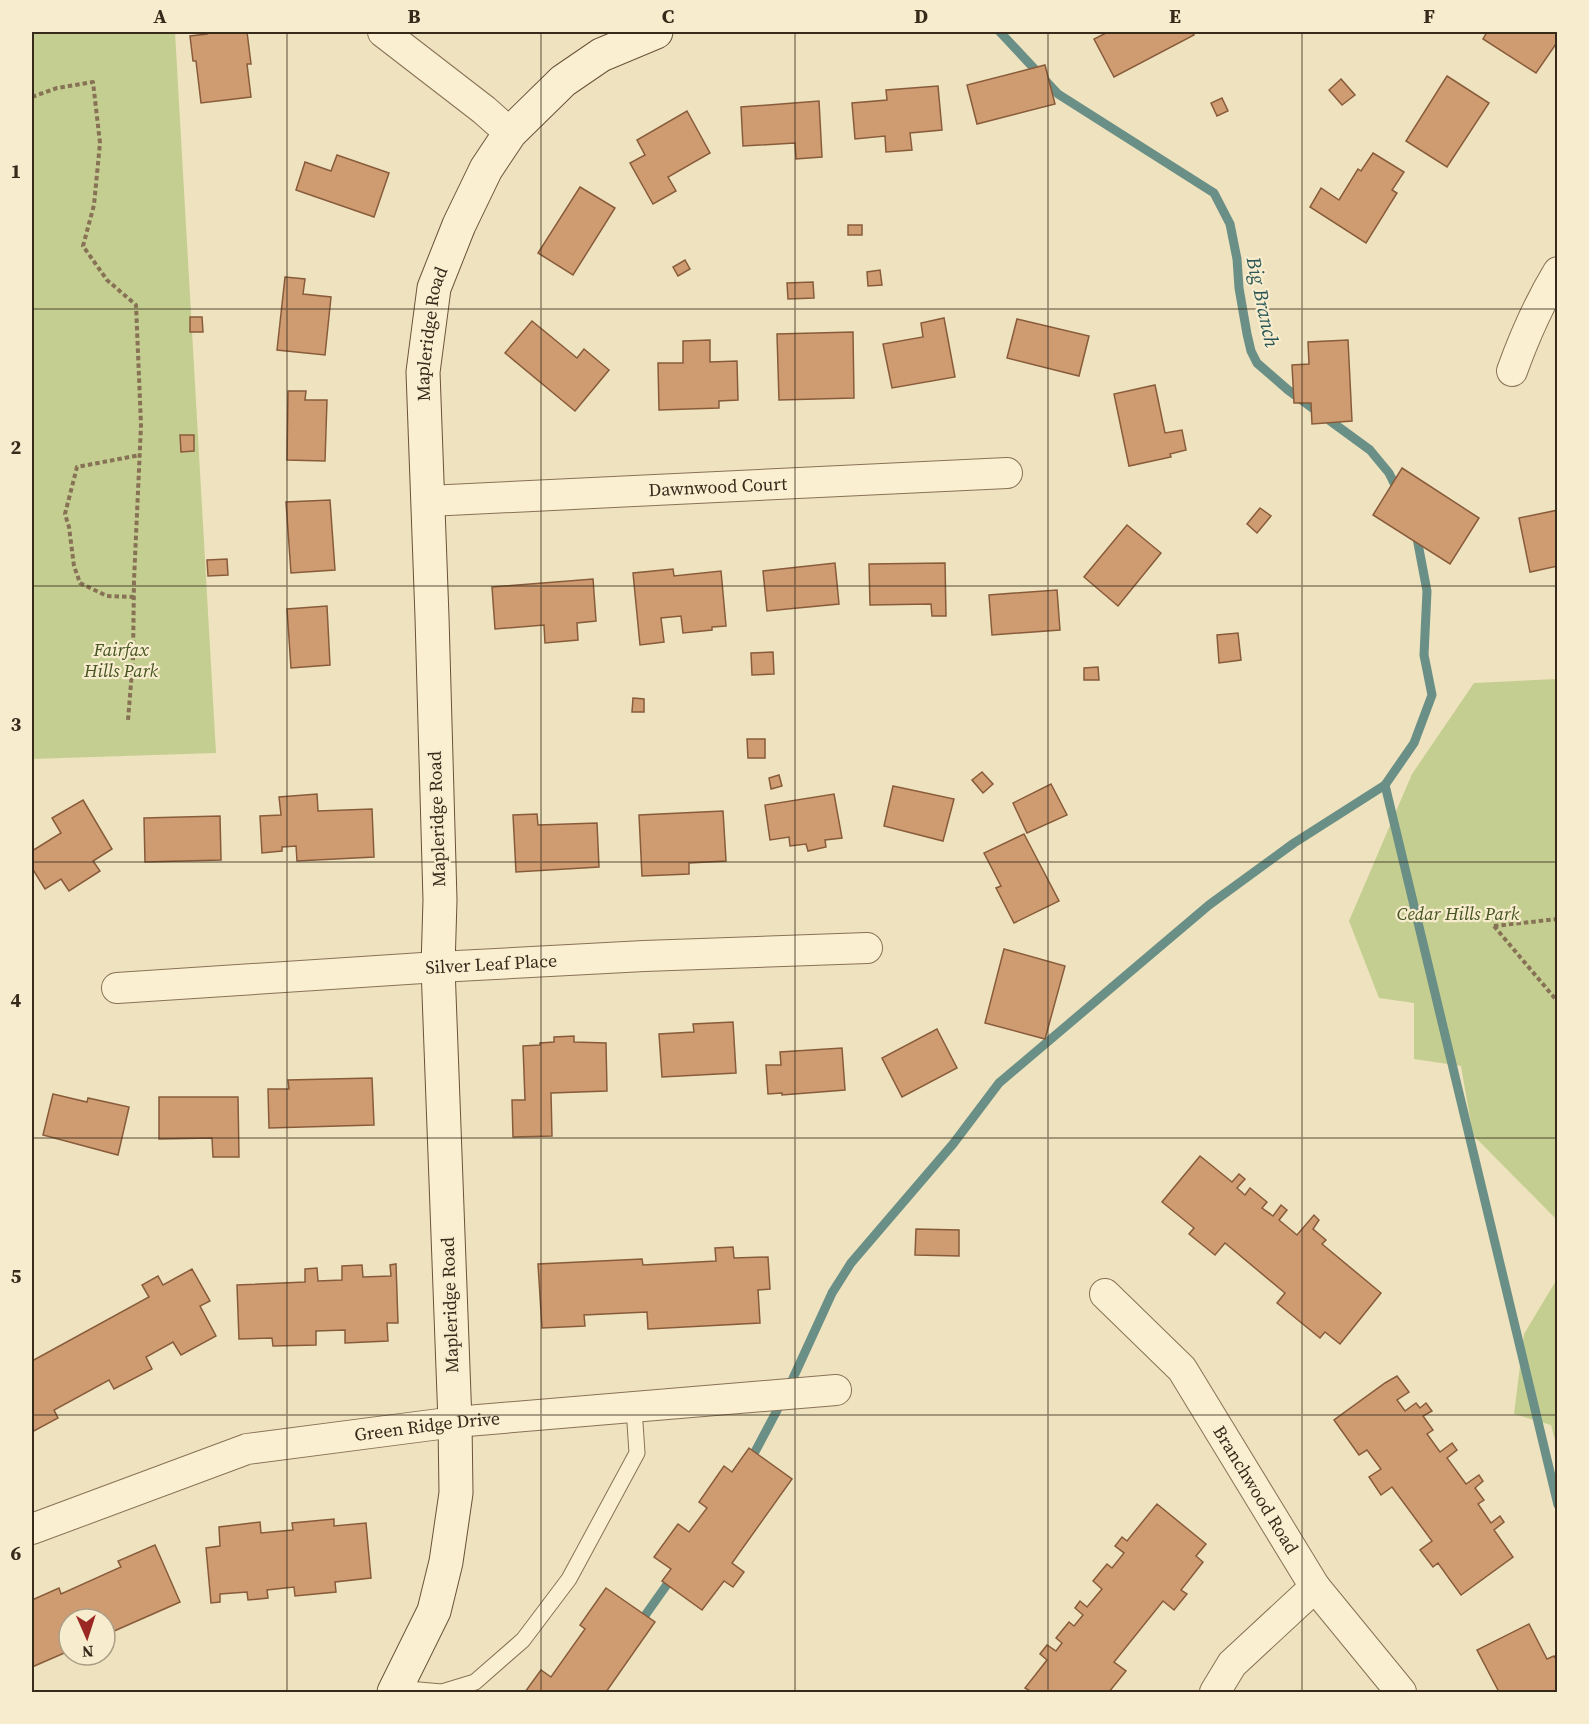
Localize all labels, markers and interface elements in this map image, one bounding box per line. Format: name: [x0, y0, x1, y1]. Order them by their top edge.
text: A: [153, 2, 167, 30]
text: B: [407, 2, 421, 30]
text: C: [662, 2, 674, 30]
text: D: [914, 2, 928, 30]
text: E: [1169, 2, 1181, 30]
text: F: [1423, 2, 1435, 30]
text: 1: [11, 157, 21, 185]
water label: Big Branch: [1240, 253, 1286, 350]
street label: Mapleridge Road: [410, 263, 453, 402]
text: 2: [11, 433, 22, 461]
street label: Dawnwood Court: [648, 471, 788, 502]
park label: Fairfax Hills Park: [83, 637, 159, 683]
text: 3: [11, 710, 22, 738]
street label: Mapleridge Road: [422, 751, 451, 887]
park label: Cedar Hills Park: [1397, 901, 1520, 926]
street label: Silver Leaf Place: [425, 948, 558, 980]
text: 4: [11, 986, 22, 1014]
street label: Mapleridge Road: [435, 1237, 464, 1373]
text: 5: [11, 1262, 22, 1290]
street label: Green Ridge Drive: [353, 1405, 501, 1447]
street label: Branchwood Road: [1207, 1421, 1305, 1558]
text: 6: [11, 1539, 22, 1567]
north arrow: [57, 1607, 117, 1667]
text: N: [81, 1641, 94, 1663]

